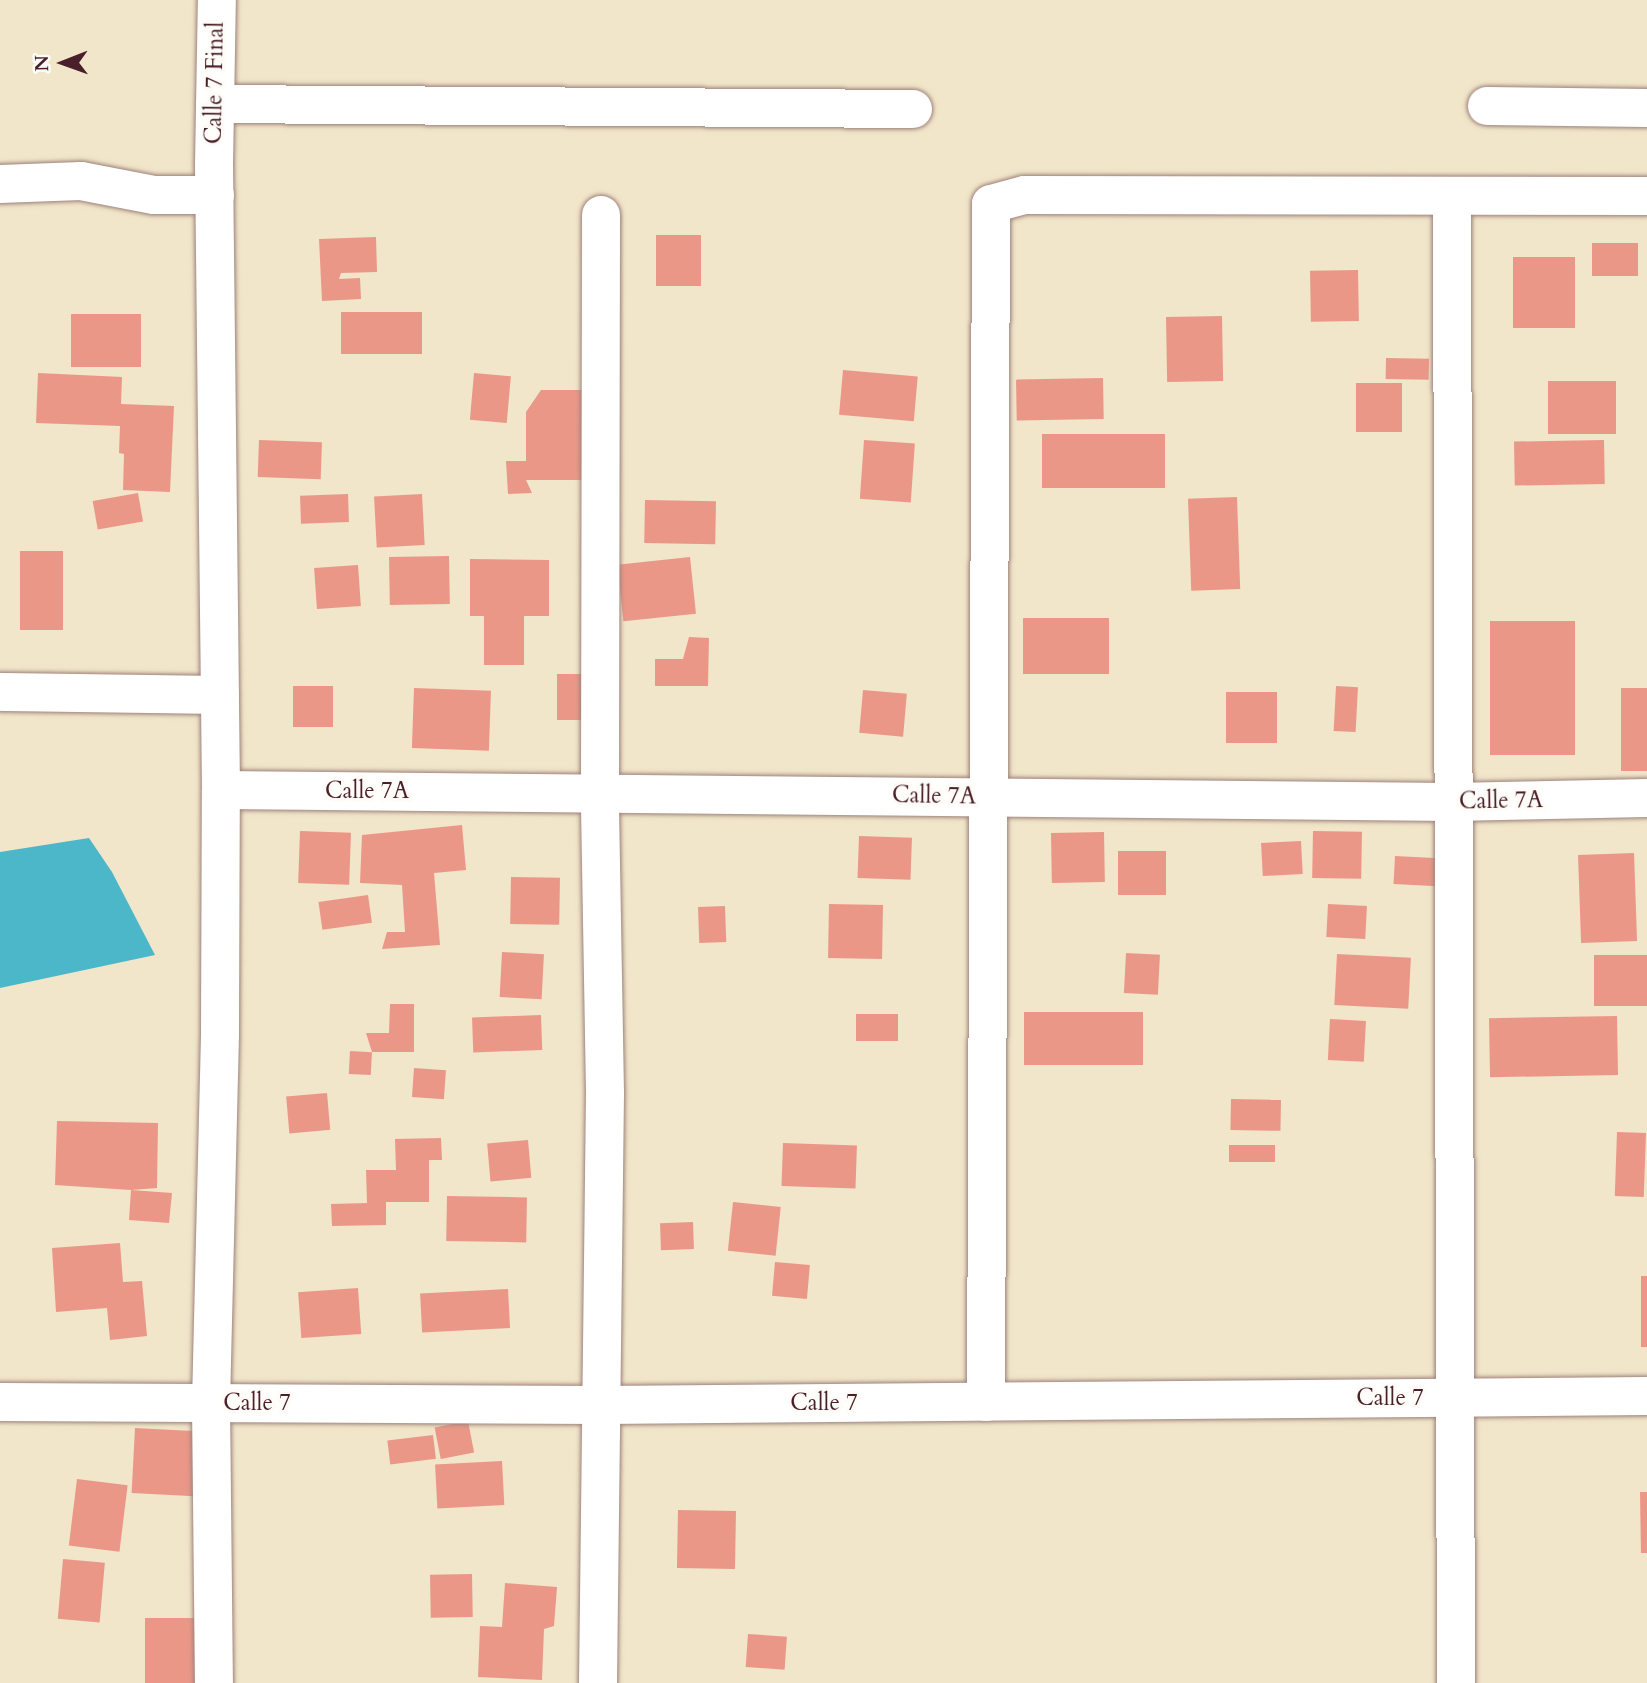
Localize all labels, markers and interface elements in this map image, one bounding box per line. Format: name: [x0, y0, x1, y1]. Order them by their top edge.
street label: Calle 7 Final: [200, 22, 230, 144]
north arrow: [28, 28, 98, 98]
text: N: [29, 55, 55, 72]
street label: Calle 7A: [325, 777, 409, 805]
street label: Calle 7A: [892, 781, 976, 811]
street label: Calle 7A: [1459, 786, 1543, 816]
street label: Calle 7: [1356, 1384, 1424, 1412]
street label: Calle 7: [223, 1389, 291, 1417]
street label: Calle 7: [790, 1389, 858, 1417]

